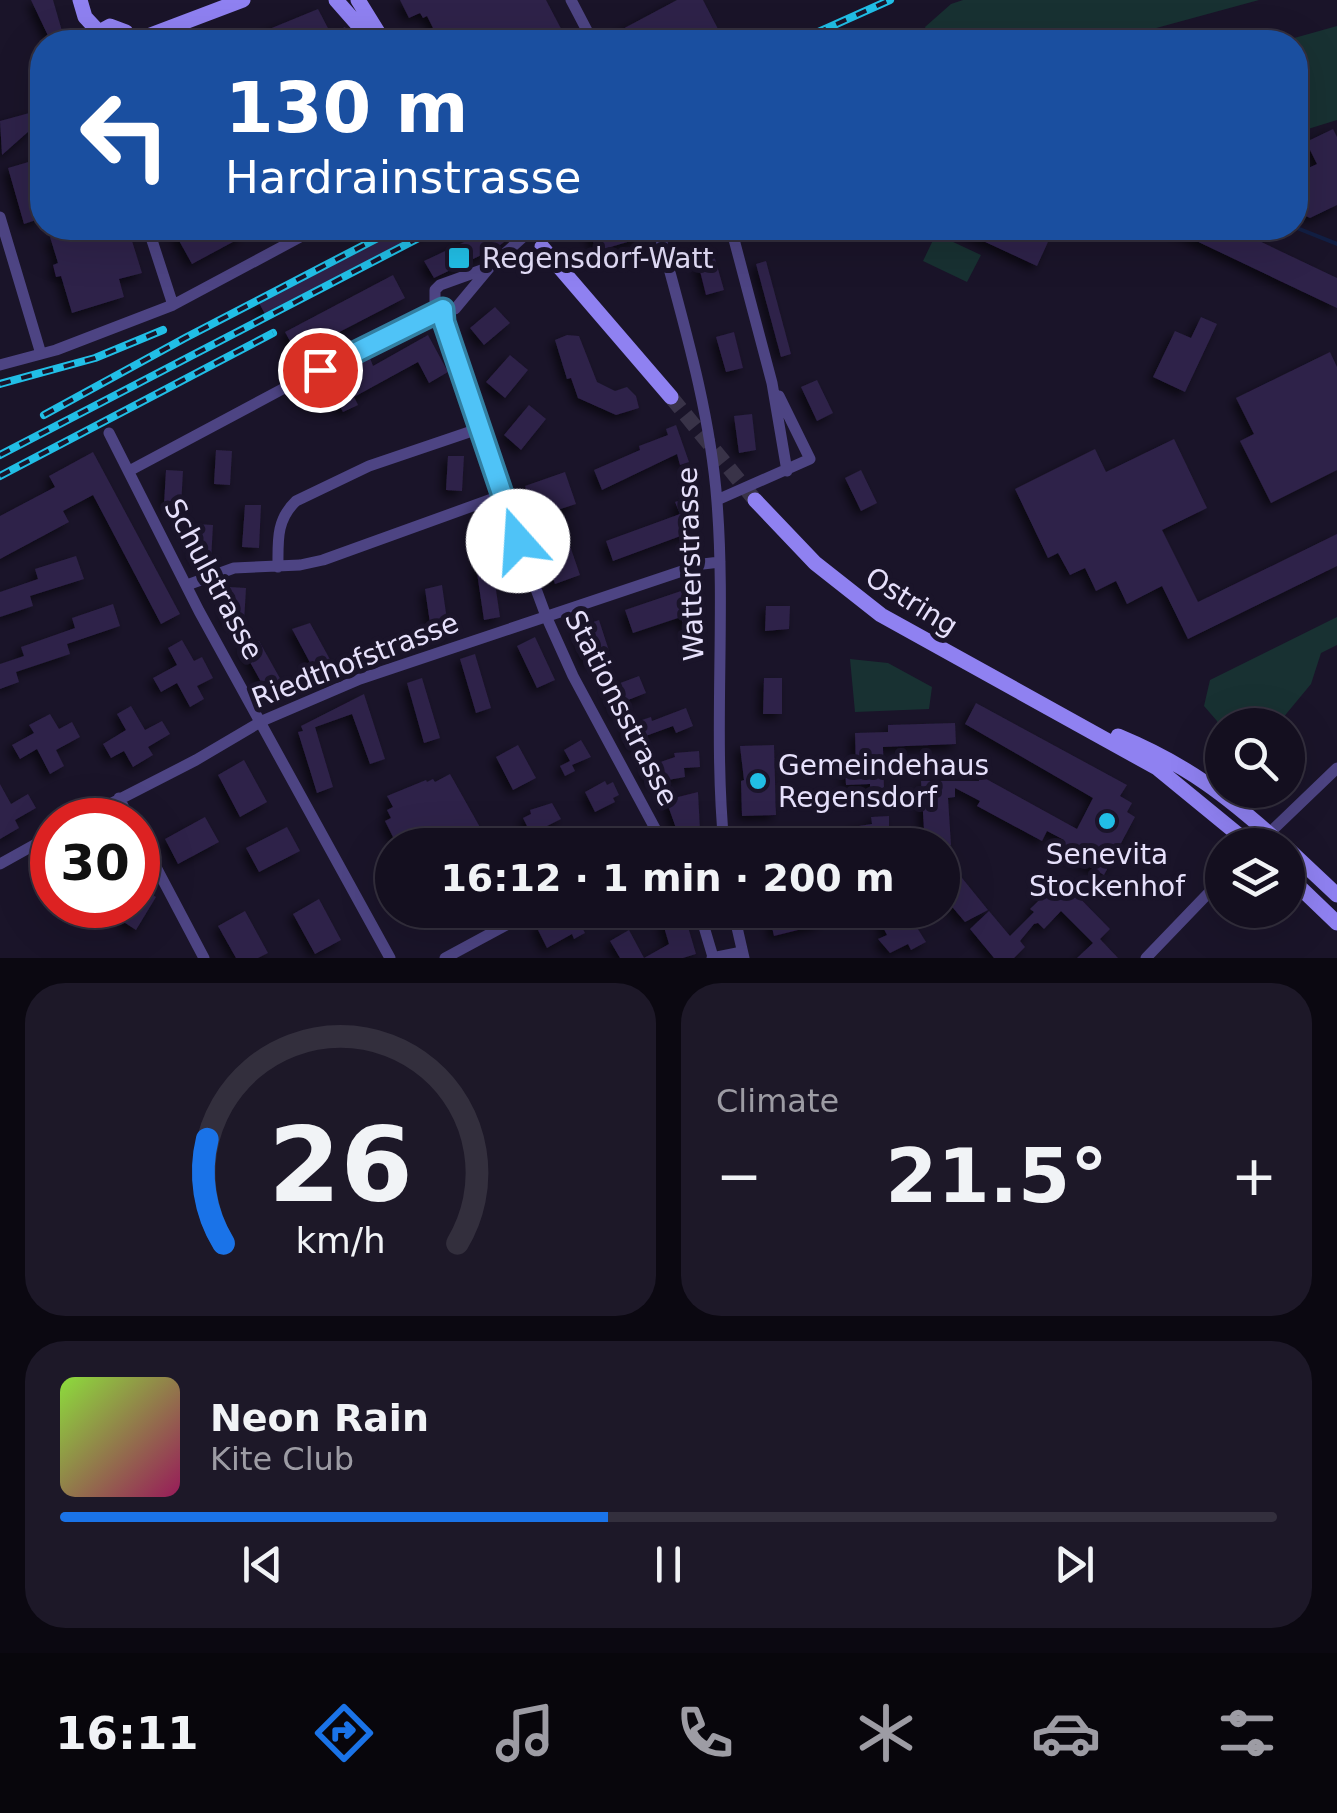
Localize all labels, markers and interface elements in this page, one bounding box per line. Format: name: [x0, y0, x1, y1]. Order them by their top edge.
text: 130 m: [225, 67, 468, 149]
icon: left: [60, 70, 190, 200]
text: Hardrainstrasse: [225, 151, 582, 204]
place label: Regensdorf-Watt: [482, 242, 714, 275]
marker: Regensdorf-Watt: [446, 245, 472, 271]
pin: [278, 328, 363, 413]
icon: arrive: [293, 343, 348, 398]
street label: Watterstrasse: [671, 466, 710, 662]
position arrow: [466, 489, 570, 593]
street label: Schulstrasse: [157, 493, 270, 665]
street label: Ostring: [860, 560, 964, 643]
street label: Stationsstrasse: [558, 605, 685, 811]
street label: Riedthofstrasse: [247, 606, 463, 715]
map controls: [1205, 708, 1305, 928]
button: search: [1205, 708, 1305, 808]
place label: Gemeindehaus Regensdorf: [778, 749, 989, 814]
marker: Gemeindehaus Regensdorf: [747, 770, 769, 792]
speed limit sign: 30: [30, 798, 160, 928]
marker: Senevita Stockenhof: [1096, 810, 1118, 832]
button: layers: [1205, 828, 1305, 928]
place label: Senevita Stockenhof: [1029, 838, 1186, 903]
text: 16:12 · 1 min · 200 m: [440, 856, 895, 900]
text: Climate: [716, 1082, 839, 1120]
text: 26: [268, 1104, 413, 1226]
text: 21.5°: [885, 1132, 1108, 1220]
text: −: [716, 1144, 762, 1208]
text: +: [1231, 1144, 1277, 1208]
text: km/h: [295, 1220, 386, 1261]
text: Neon Rain: [210, 1396, 429, 1440]
text: Kite Club: [210, 1440, 354, 1478]
icon: previous: [235, 1537, 290, 1592]
icon: pause: [641, 1537, 696, 1592]
icon: next: [1047, 1537, 1102, 1592]
icon: directions: [309, 1698, 379, 1768]
icon: music: [490, 1698, 560, 1768]
icon: phone: [670, 1698, 740, 1768]
icon: climate: [851, 1698, 921, 1768]
icon: car: [1031, 1698, 1101, 1768]
icon: filters: [1212, 1698, 1282, 1768]
text: 16:11: [55, 1707, 199, 1760]

